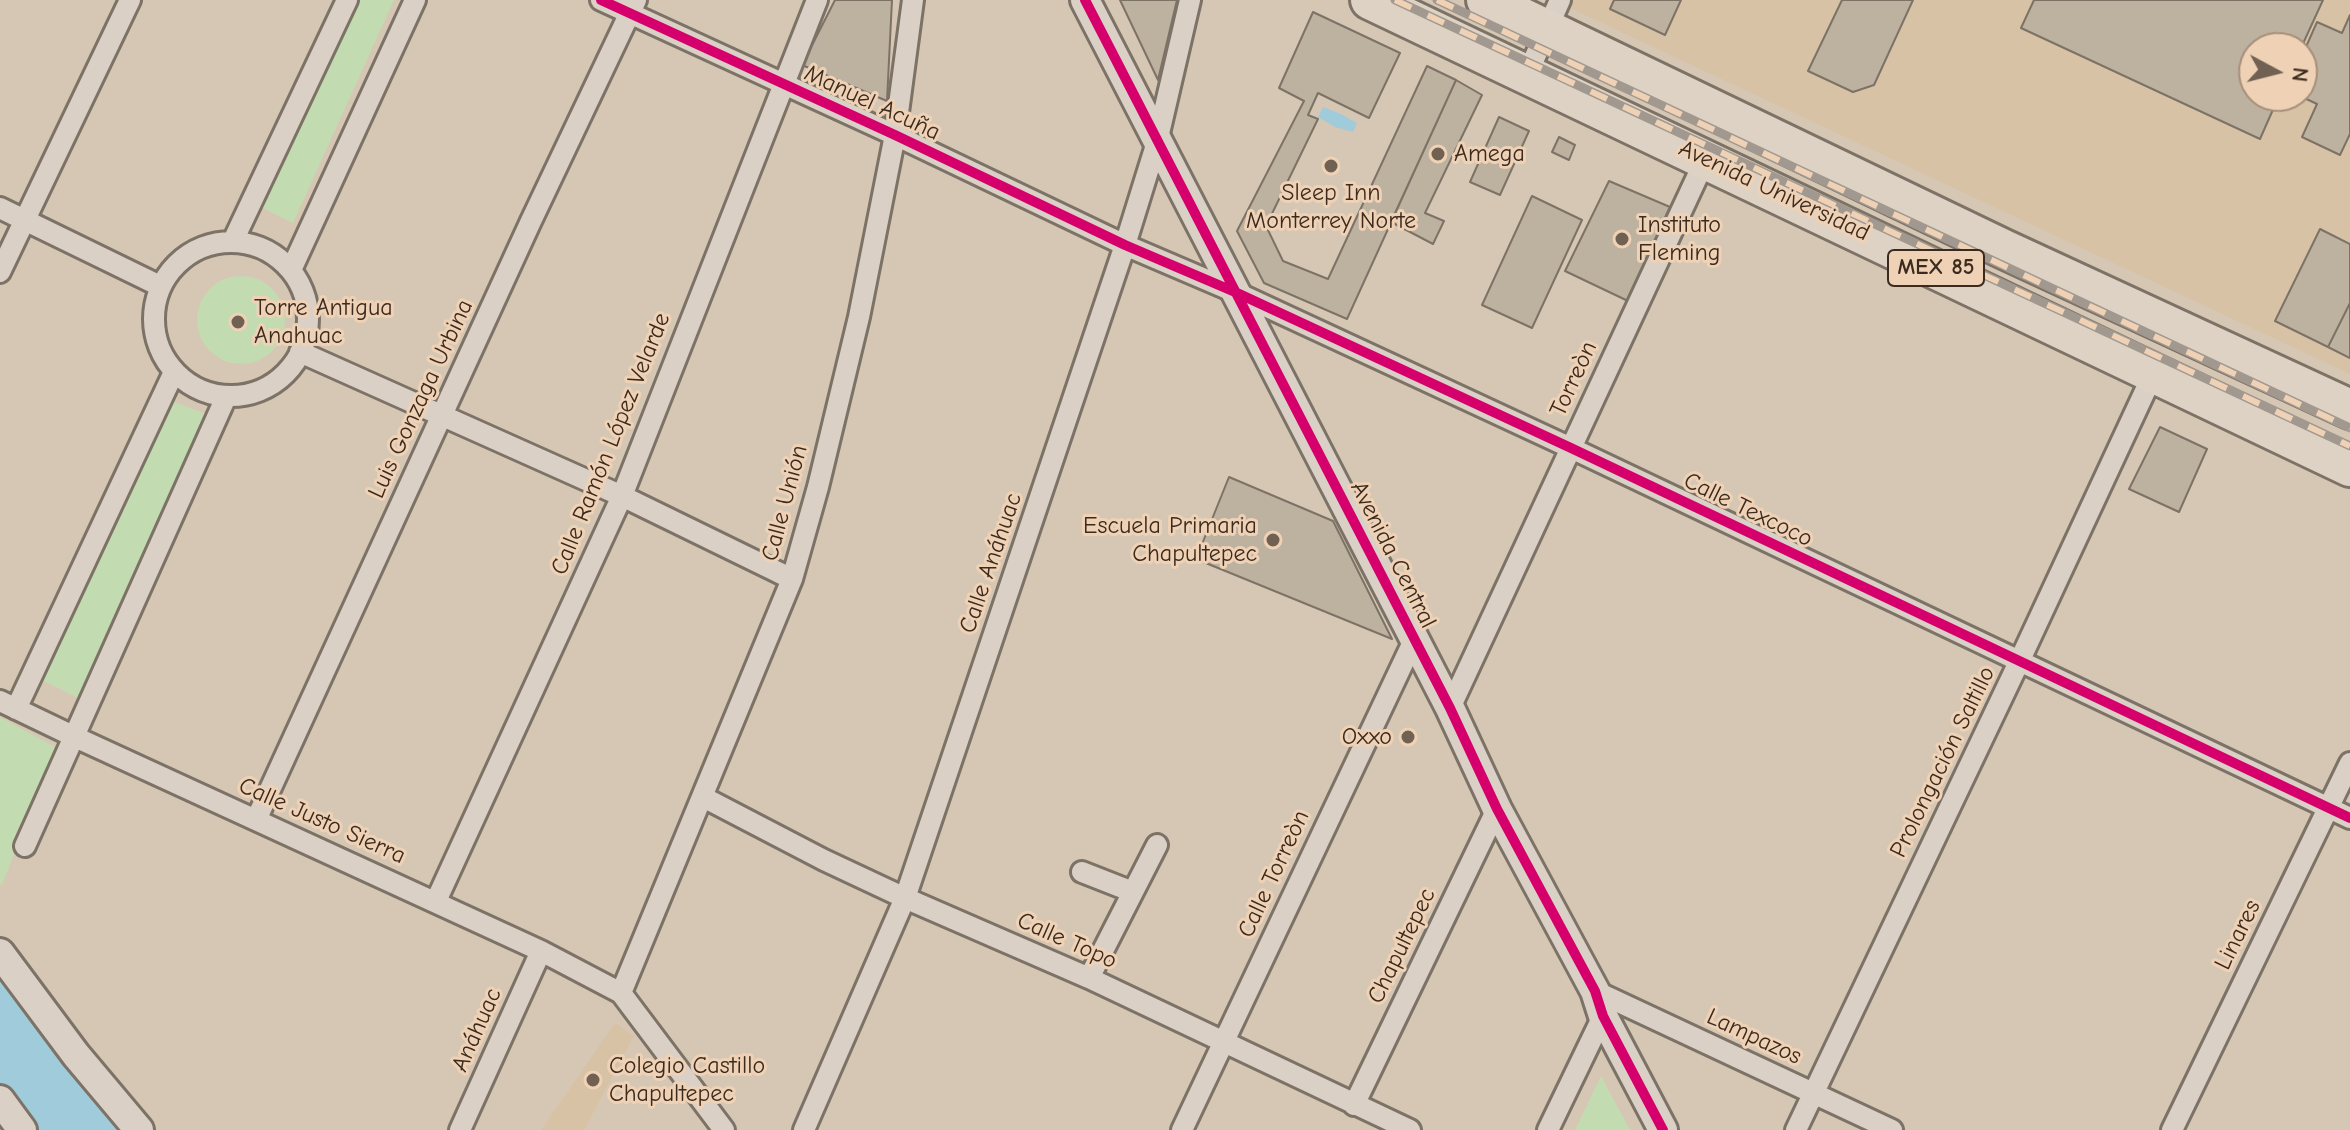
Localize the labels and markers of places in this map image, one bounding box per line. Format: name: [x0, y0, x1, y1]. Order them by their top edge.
place label: Amega: [1454, 140, 1525, 168]
marker: Amega: [1429, 145, 1447, 163]
marker: Sleep Inn Monterrey Norte: [1322, 157, 1340, 175]
place label: Sleep Inn Monterrey Norte: [1246, 179, 1416, 235]
place label: Instituto Fleming: [1638, 211, 1721, 267]
marker: Instituto Fleming: [1613, 230, 1631, 248]
place label: Torre Antigua Anahuac: [254, 294, 393, 350]
marker: Torre Antigua Anahuac: [229, 313, 247, 331]
place label: Escuela Primaria Chapultepec: [1083, 512, 1257, 568]
marker: Escuela Primaria Chapultepec: [1264, 531, 1282, 549]
place label: Oxxo: [1342, 723, 1392, 751]
marker: Oxxo: [1399, 728, 1417, 746]
place label: Colegio Castillo Chapultepec: [609, 1052, 765, 1108]
marker: Colegio Castillo Chapultepec: [584, 1071, 602, 1089]

